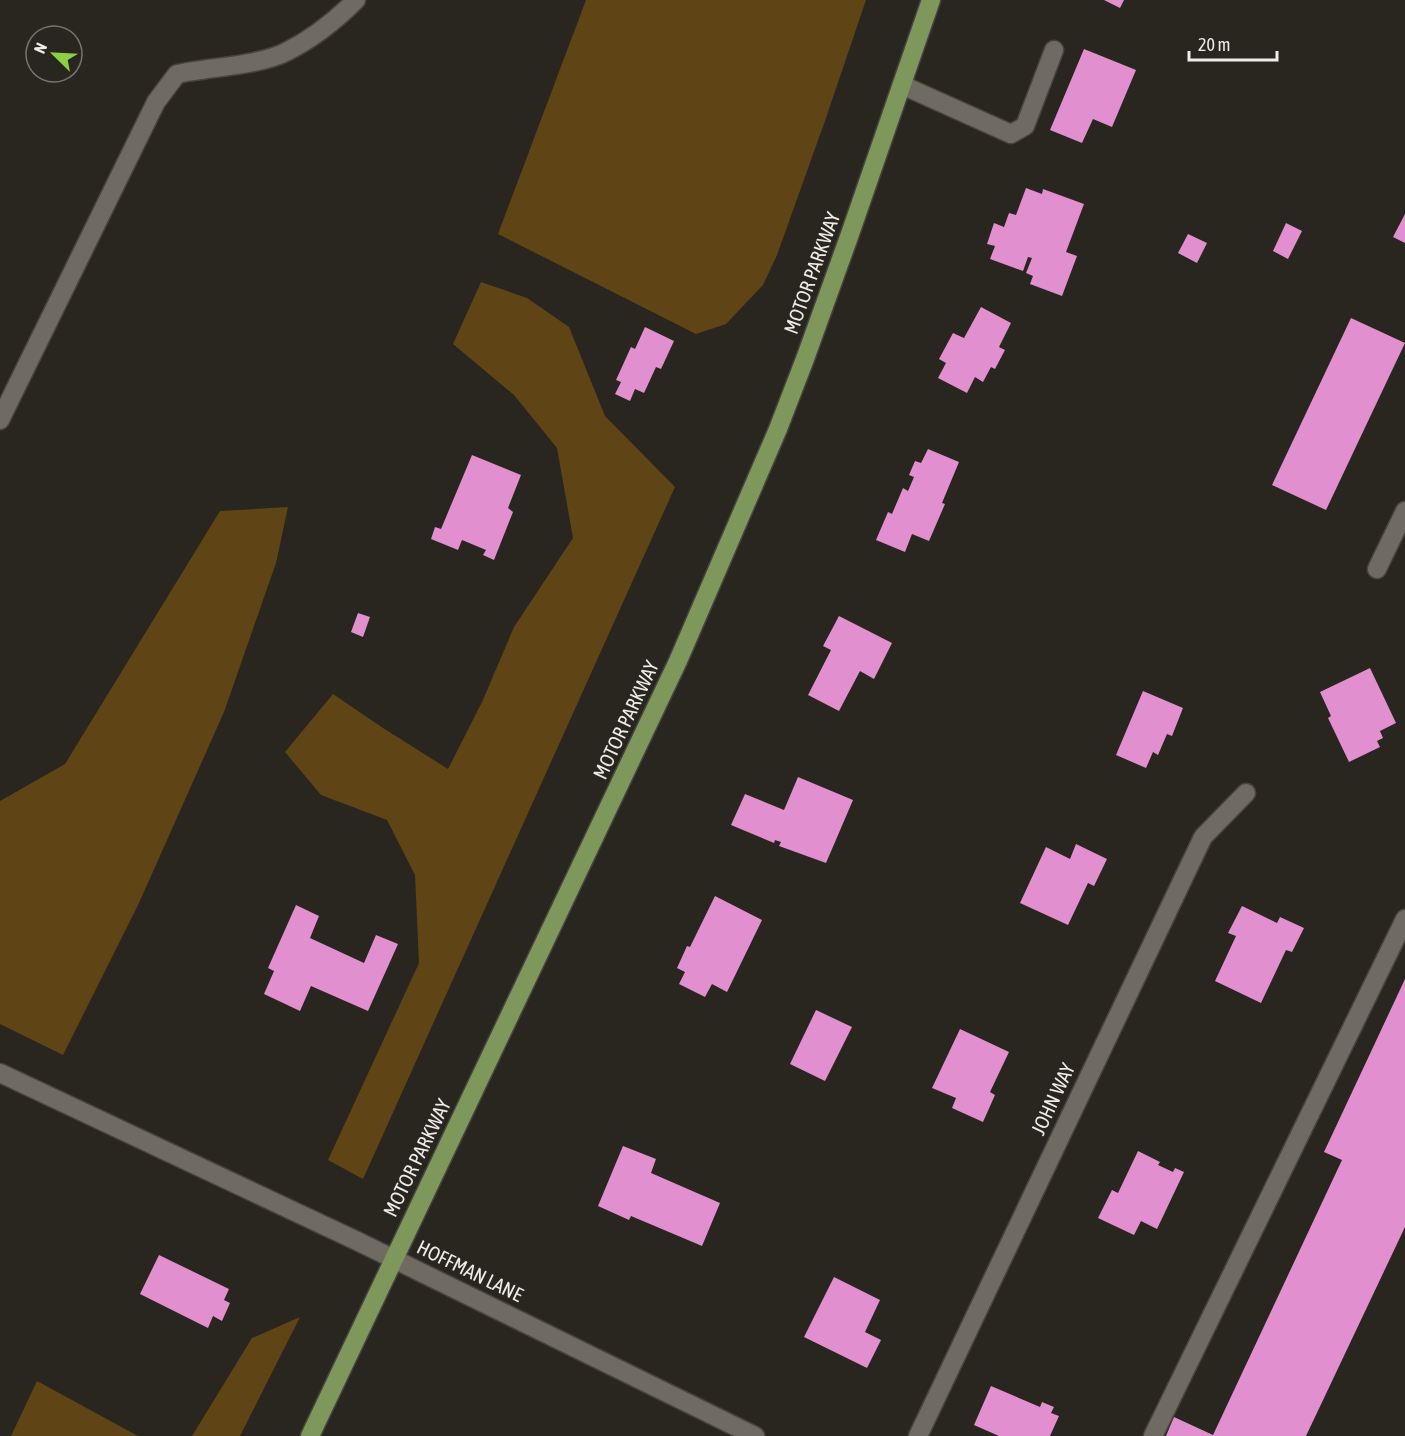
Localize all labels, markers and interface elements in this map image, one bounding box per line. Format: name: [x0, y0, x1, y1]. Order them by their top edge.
north arrow: [24, 24, 84, 84]
scale bar: [1189, 24, 1278, 62]
text: 20 m: [1198, 34, 1230, 55]
text: N: [30, 40, 50, 56]
street label: MOTOR PARKWAY: [779, 209, 844, 337]
street label: MOTOR PARKWAY: [588, 657, 663, 783]
street label: JOHN WAY: [1026, 1059, 1079, 1138]
street label: MOTOR PARKWAY: [378, 1095, 455, 1220]
street label: HOFFMAN LANE: [413, 1235, 527, 1306]

